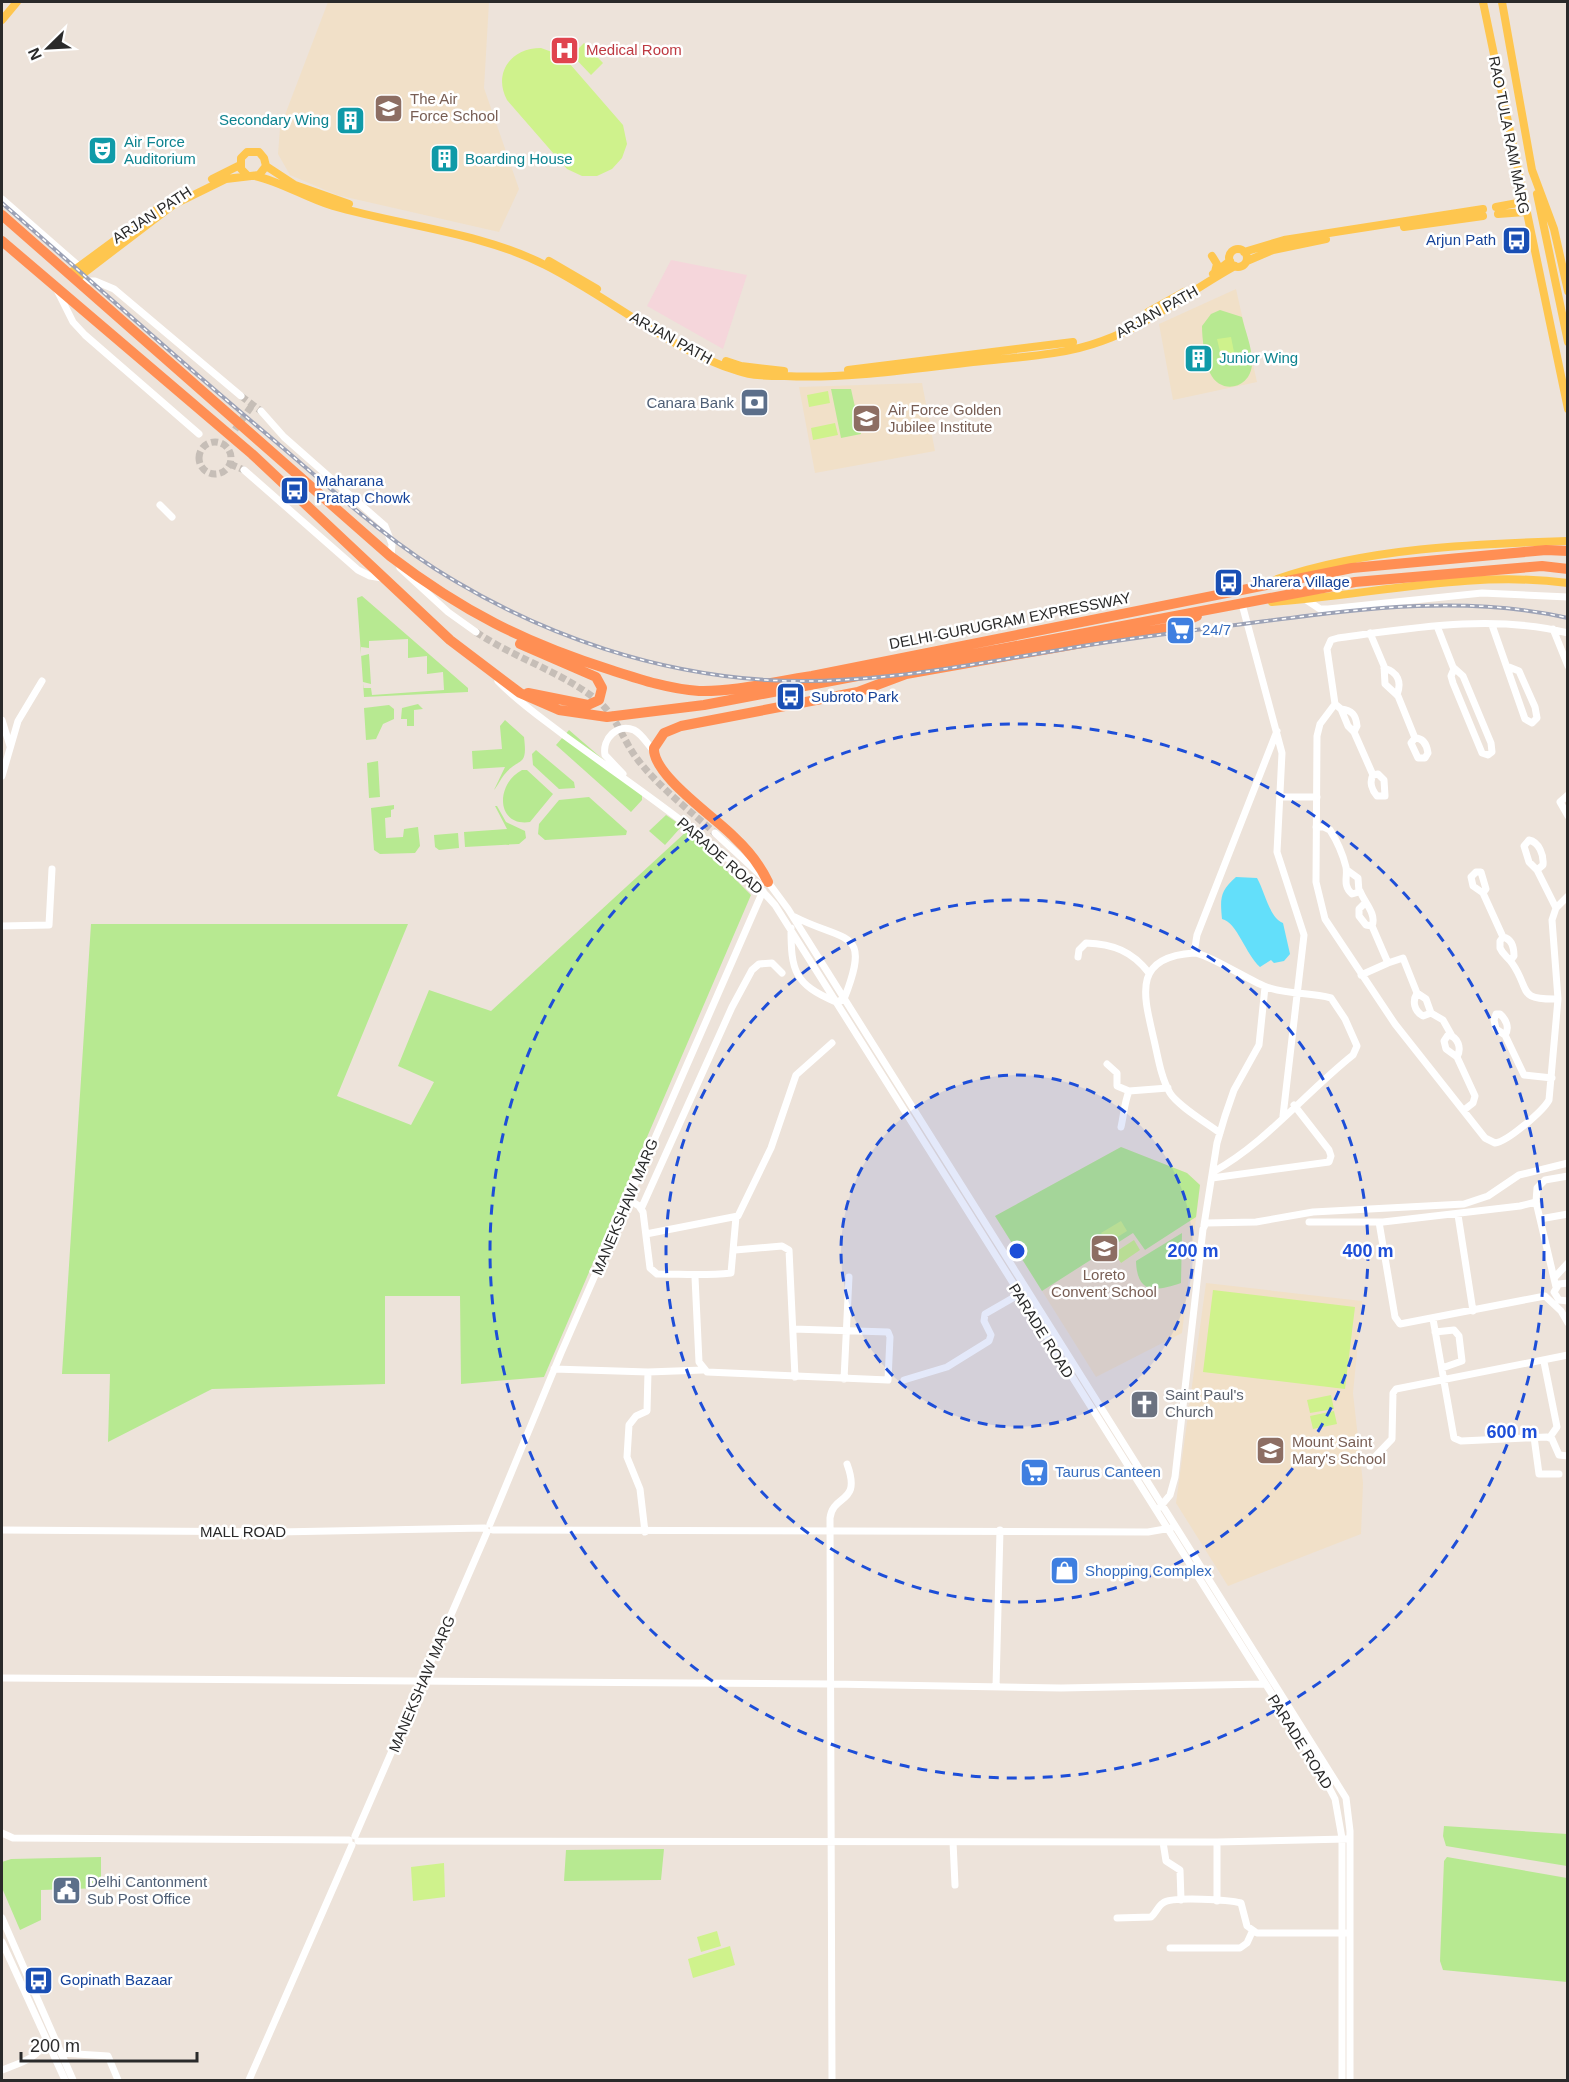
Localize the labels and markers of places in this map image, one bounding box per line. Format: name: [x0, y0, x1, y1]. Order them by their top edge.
hospital icon: Medical Room: [549, 34, 581, 66]
place label: Medical Room: [586, 41, 682, 58]
place label: The Air Force School: [410, 90, 498, 124]
school or university icon: The Air Force School: [373, 92, 405, 124]
building icon: Secondary Wing: [334, 104, 366, 136]
place label: Secondary Wing: [219, 111, 329, 128]
place label: Air Force Auditorium: [124, 133, 196, 167]
theatre icon: Air Force Auditorium: [87, 135, 119, 167]
building icon: Boarding House: [428, 143, 460, 175]
place label: Boarding House: [465, 150, 573, 167]
bus stop icon: Arjun Path: [1501, 224, 1533, 256]
place label: Arjun Path: [1426, 231, 1496, 248]
building icon: Junior Wing: [1182, 342, 1214, 374]
place label: Junior Wing: [1219, 349, 1298, 366]
bank icon: Canara Bank: [739, 387, 771, 419]
place label: Canara Bank: [646, 394, 734, 411]
place label: Air Force Golden Jubilee Institute: [888, 401, 1001, 435]
school or university icon: Air Force Golden Jubilee Institute: [851, 403, 883, 435]
place label: Maharana Pratap Chowk: [316, 472, 411, 506]
bus stop icon: Maharana Pratap Chowk: [279, 474, 311, 506]
bus stop icon: Jharera Village: [1213, 566, 1245, 598]
place label: Jharera Village: [1250, 573, 1350, 590]
supermarket icon: 24/7: [1165, 614, 1197, 646]
place label: 24/7: [1202, 621, 1231, 638]
bus stop icon: Subroto Park: [774, 681, 806, 713]
place label: Subroto Park: [811, 688, 899, 705]
school or university icon: Loreto Convent School: [1088, 1232, 1120, 1264]
centre of rings: [1007, 1241, 1027, 1261]
place label: Loreto Convent School: [1051, 1266, 1157, 1300]
place label: Saint Paul's Church: [1165, 1386, 1244, 1420]
church icon: Saint Paul's Church: [1128, 1388, 1160, 1420]
place label: Mount Saint Mary's School: [1292, 1433, 1386, 1467]
school or university icon: Mount Saint Mary's School: [1255, 1435, 1287, 1467]
supermarket icon: Taurus Canteen: [1018, 1456, 1050, 1488]
place label: Taurus Canteen: [1055, 1463, 1161, 1480]
shop icon: Shopping Complex: [1048, 1555, 1080, 1587]
place label: Shopping Complex: [1085, 1562, 1212, 1579]
place label: Delhi Cantonment Sub Post Office: [87, 1873, 208, 1907]
public building icon: Delhi Cantonment Sub Post Office: [50, 1875, 82, 1907]
bus stop icon: Gopinath Bazaar: [23, 1964, 55, 1996]
place label: Gopinath Bazaar: [60, 1971, 173, 1988]

